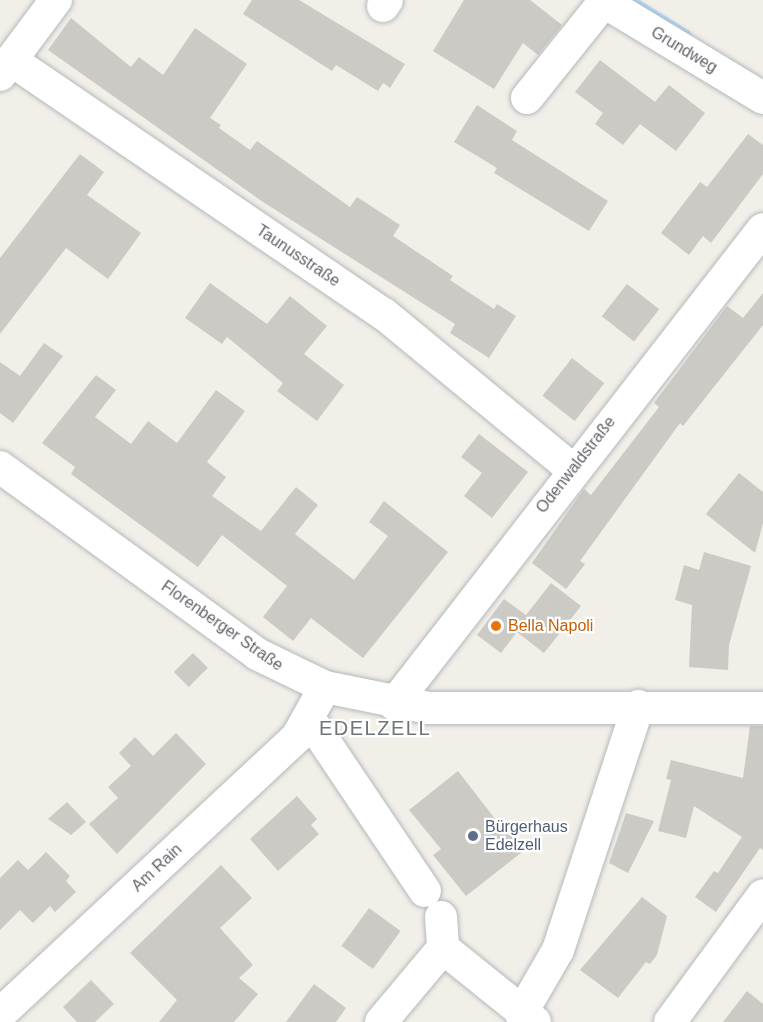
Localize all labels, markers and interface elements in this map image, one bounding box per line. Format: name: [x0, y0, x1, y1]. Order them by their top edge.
street label: Grundweg: [647, 23, 721, 77]
street label: Taunusstraße: [252, 221, 344, 291]
street label: Odenwaldstraße: [532, 413, 620, 517]
street label: Florenberger Straße: [157, 577, 287, 675]
place label: Bella Napoli: [508, 616, 593, 636]
marker: Bella Napoli: [489, 619, 503, 633]
district label: EDELZELL: [319, 716, 431, 740]
place label: Bürgerhaus Edelzell: [485, 817, 568, 855]
marker: Bürgerhaus Edelzell: [466, 829, 480, 843]
street label: Am Rain: [128, 840, 186, 896]

